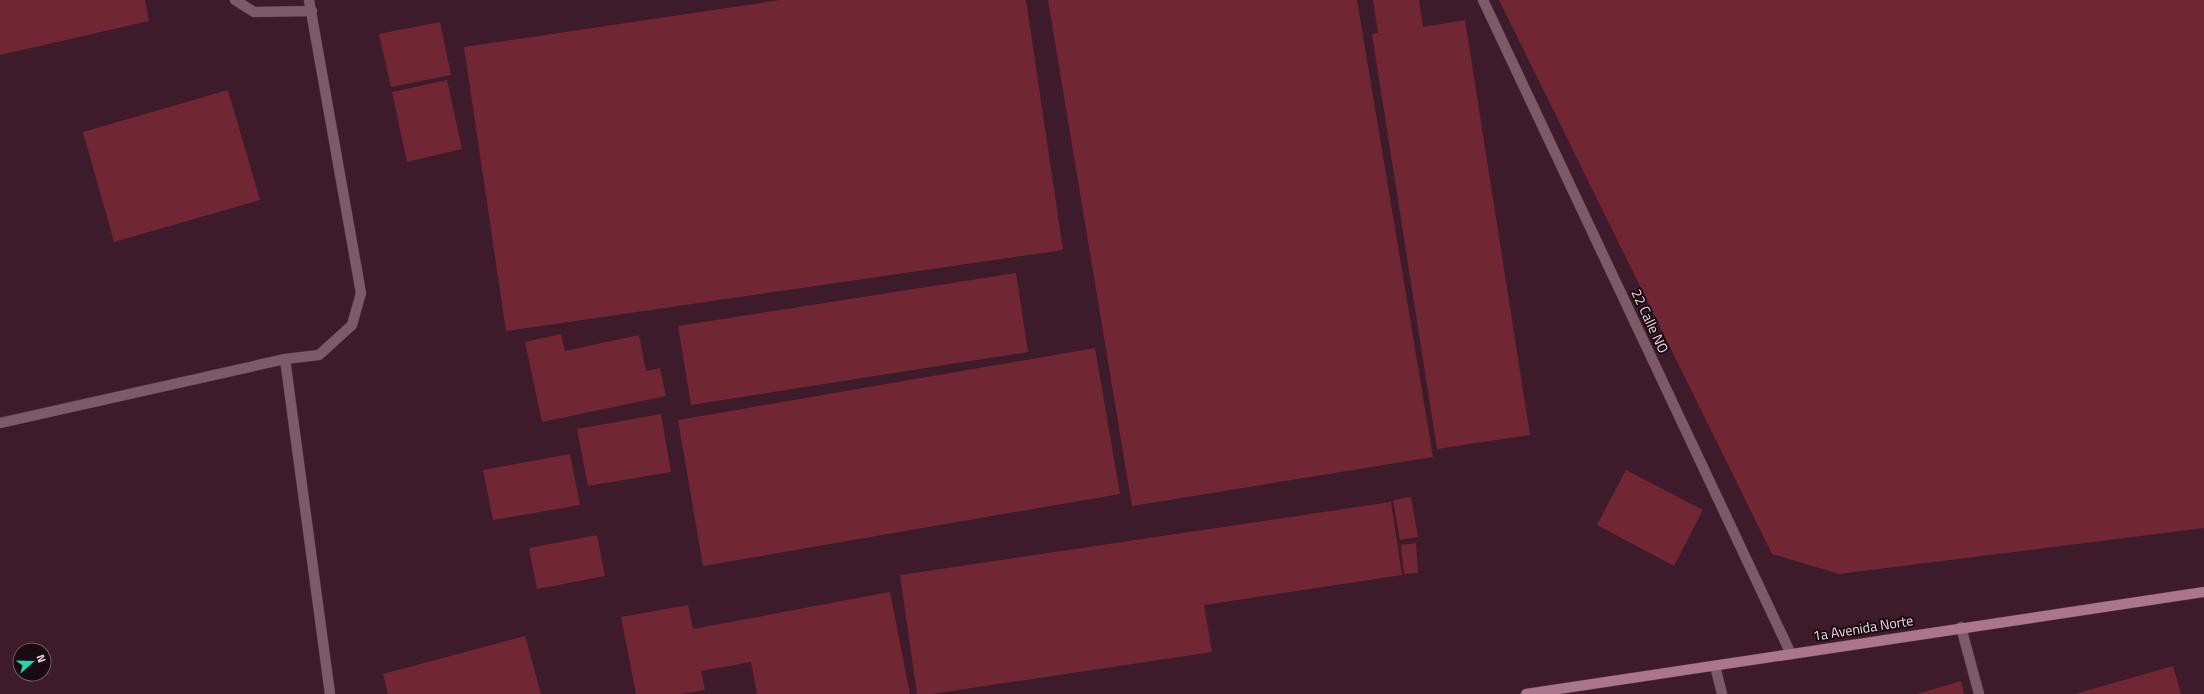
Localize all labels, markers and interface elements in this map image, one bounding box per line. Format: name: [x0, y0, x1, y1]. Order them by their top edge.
street label: 22 Calle NO: [1626, 285, 1674, 356]
street label: 1a Avenida Norte: [1811, 609, 1915, 646]
north arrow: [12, 642, 52, 682]
text: N: [33, 652, 50, 665]

